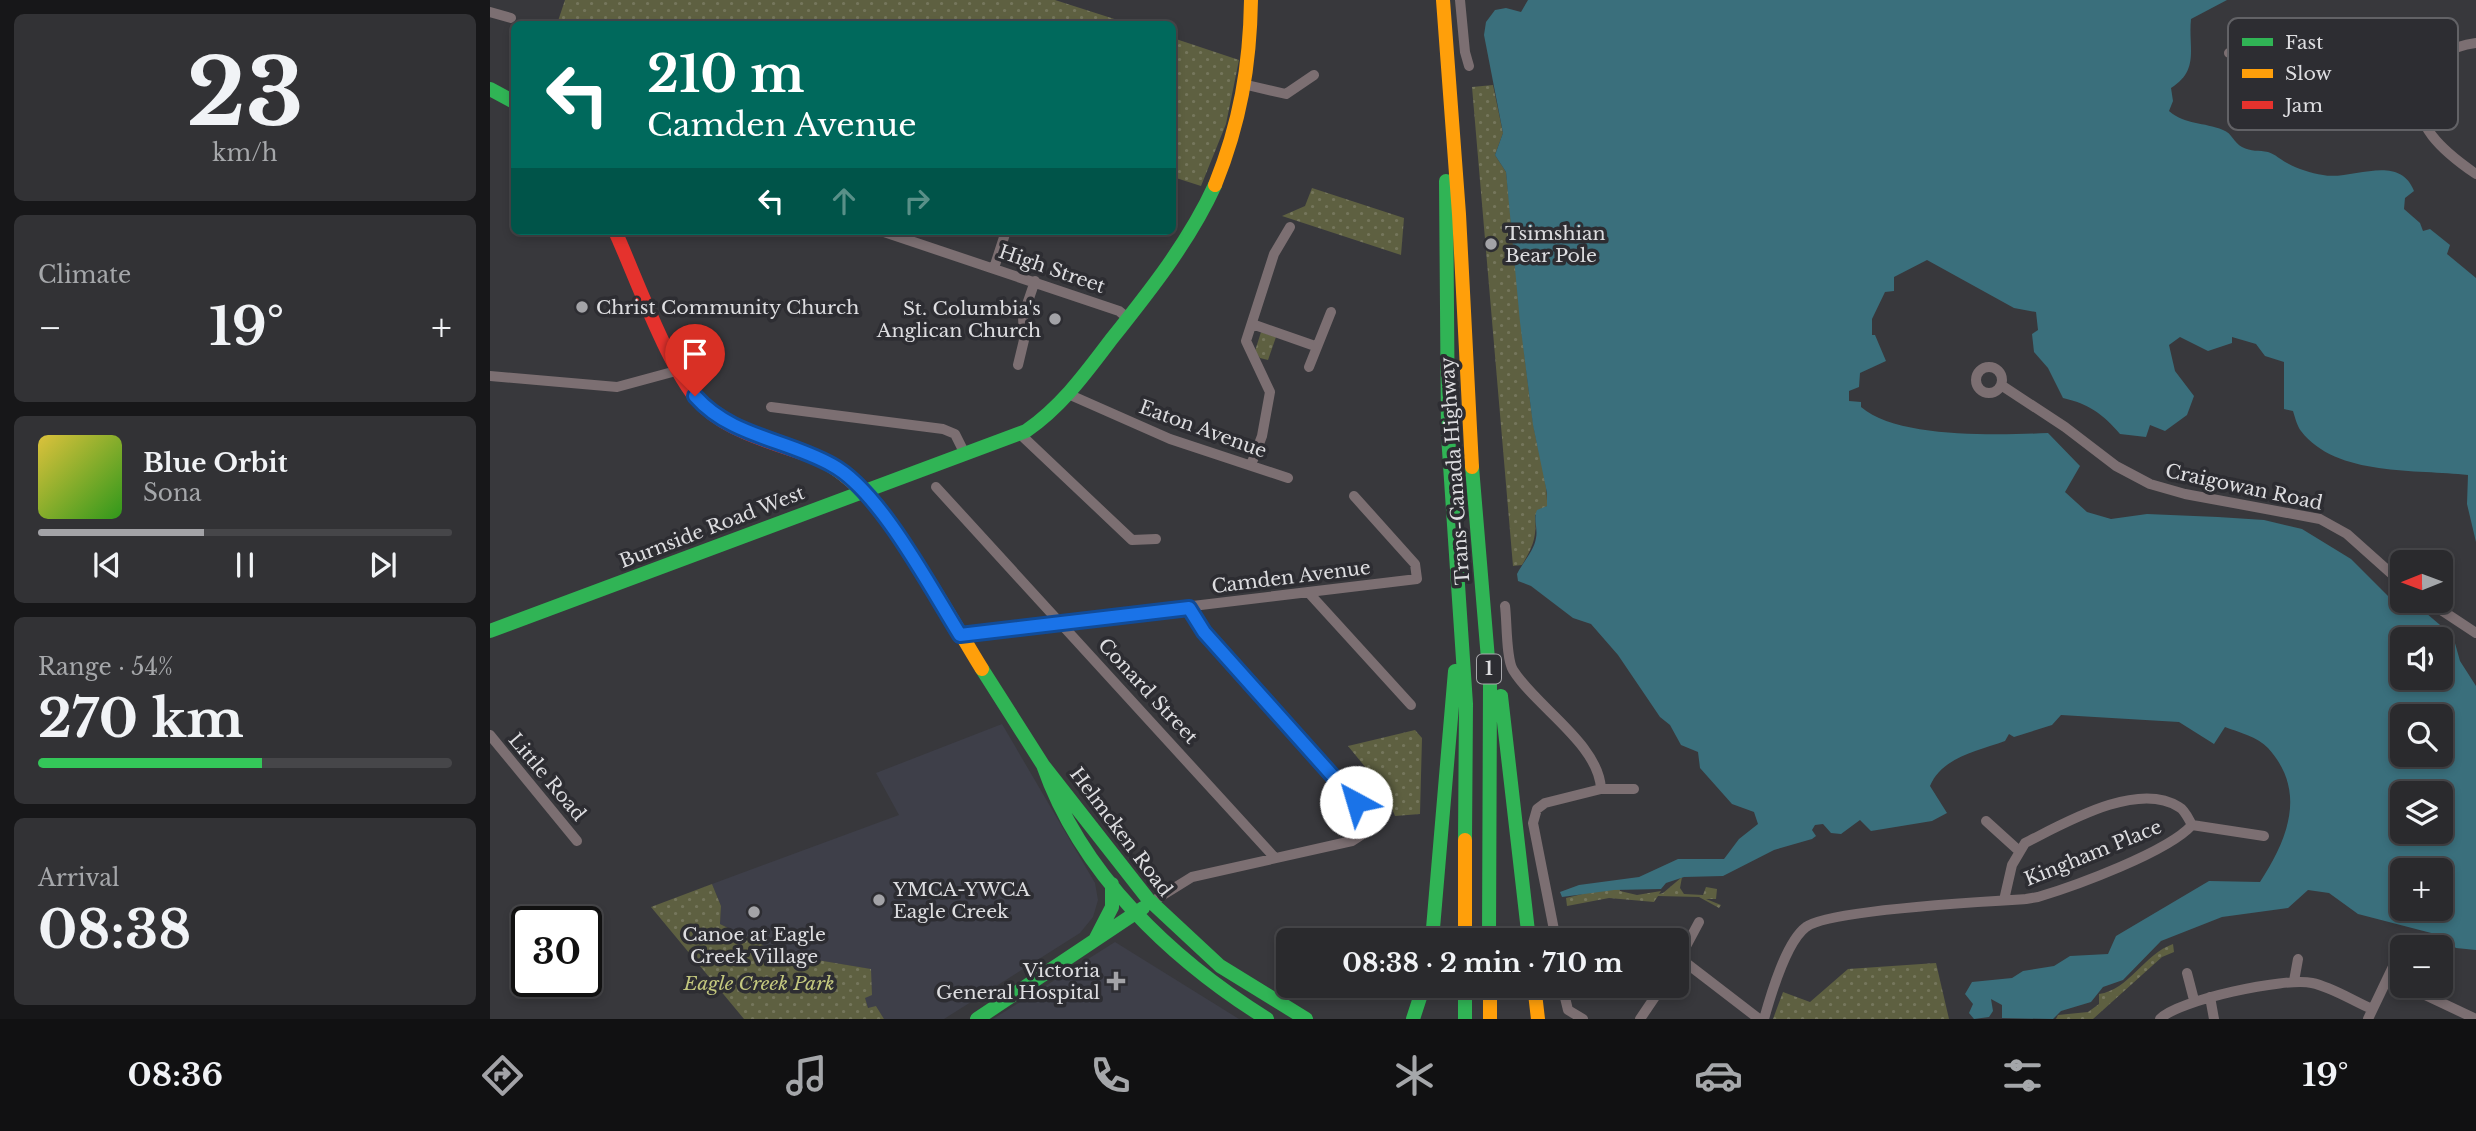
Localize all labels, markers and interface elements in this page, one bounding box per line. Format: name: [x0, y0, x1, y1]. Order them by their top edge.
legend: [2228, 18, 2458, 130]
text: Fast: [2285, 31, 2324, 54]
text: 23: [186, 37, 304, 150]
text: 210 m: [647, 44, 805, 105]
icon: left: [532, 49, 623, 140]
text: Slow: [2285, 62, 2332, 85]
text: Jam: [2282, 94, 2323, 117]
text: Camden Avenue: [647, 105, 916, 145]
text: km/h: [212, 139, 278, 167]
icon: left: [752, 182, 790, 220]
icon: ahead: [825, 182, 863, 220]
icon: right: [898, 182, 936, 220]
place label: Tsimshian Bear Pole: [1505, 222, 1606, 267]
marker: Tsimshian Bear Pole: [1483, 236, 1499, 252]
street label: High Street: [996, 240, 1109, 298]
text: Climate: [38, 261, 131, 289]
text: 19°: [209, 295, 284, 359]
place label: Christ Community Church: [596, 296, 859, 319]
place label: St. Columbia's Anglican Church: [876, 297, 1041, 342]
marker: Christ Community Church: [574, 299, 590, 315]
text: −: [38, 304, 62, 351]
text: +: [431, 304, 452, 351]
marker: St. Columbia's Anglican Church: [1047, 311, 1063, 327]
pin: [665, 324, 725, 396]
icon: arrive: [676, 335, 714, 373]
street label: Trans-Canada Highway: [1436, 356, 1474, 586]
street label: Eaton Avenue: [1136, 395, 1270, 463]
text: Blue Orbit: [143, 447, 288, 479]
street label: Craigowan Road: [2163, 459, 2325, 515]
text: Sona: [143, 479, 201, 507]
street label: Burnside Road West: [616, 481, 809, 573]
icon: previous: [88, 546, 126, 584]
icon: pause: [226, 546, 264, 584]
icon: next: [364, 546, 402, 584]
north arrow: [2390, 550, 2454, 612]
map controls: [2390, 550, 2453, 998]
street label: Camden Avenue: [1210, 556, 1372, 598]
button: sound: [2390, 627, 2453, 690]
street label: Conard Street: [1093, 634, 1203, 749]
text: Range · 54%: [38, 653, 173, 681]
road number: 1: [1477, 654, 1501, 684]
text: 270 km: [38, 687, 244, 751]
button: search: [2390, 704, 2453, 767]
street label: Little Road: [504, 728, 591, 826]
street label: Helmcken Road: [1065, 763, 1177, 901]
position arrow: [1319, 765, 1393, 839]
button: layers: [2390, 781, 2453, 844]
street label: Kingham Place: [2021, 815, 2165, 891]
button: +: [2390, 858, 2453, 921]
text: Arrival: [38, 864, 119, 892]
place label: YMCA-YWCA Eagle Creek: [892, 878, 1031, 923]
marker: YMCA-YWCA Eagle Creek: [871, 892, 887, 908]
text: 08:38: [38, 898, 191, 962]
marker: Canoe at Eagle Creek Village: [746, 904, 762, 920]
speed limit sign: 30: [511, 906, 602, 997]
place label: Canoe at Eagle Creek Village: [682, 923, 826, 968]
button: −: [2390, 935, 2453, 998]
text: 08:38 · 2 min · 710 m: [1342, 947, 1623, 979]
place label: Victoria General Hospital: [936, 959, 1100, 1004]
marker: Victoria General Hospital: [1106, 971, 1126, 991]
park label: Eagle Creek Park: [682, 972, 835, 995]
icon: directions: [478, 1051, 527, 1100]
icon: music: [782, 1051, 831, 1100]
icon: phone: [1086, 1051, 1135, 1100]
icon: climate: [1390, 1051, 1439, 1100]
icon: car: [1694, 1051, 1743, 1100]
icon: filters: [1998, 1051, 2047, 1100]
text: 08:36: [128, 1055, 223, 1095]
text: 19°: [2302, 1055, 2348, 1095]

